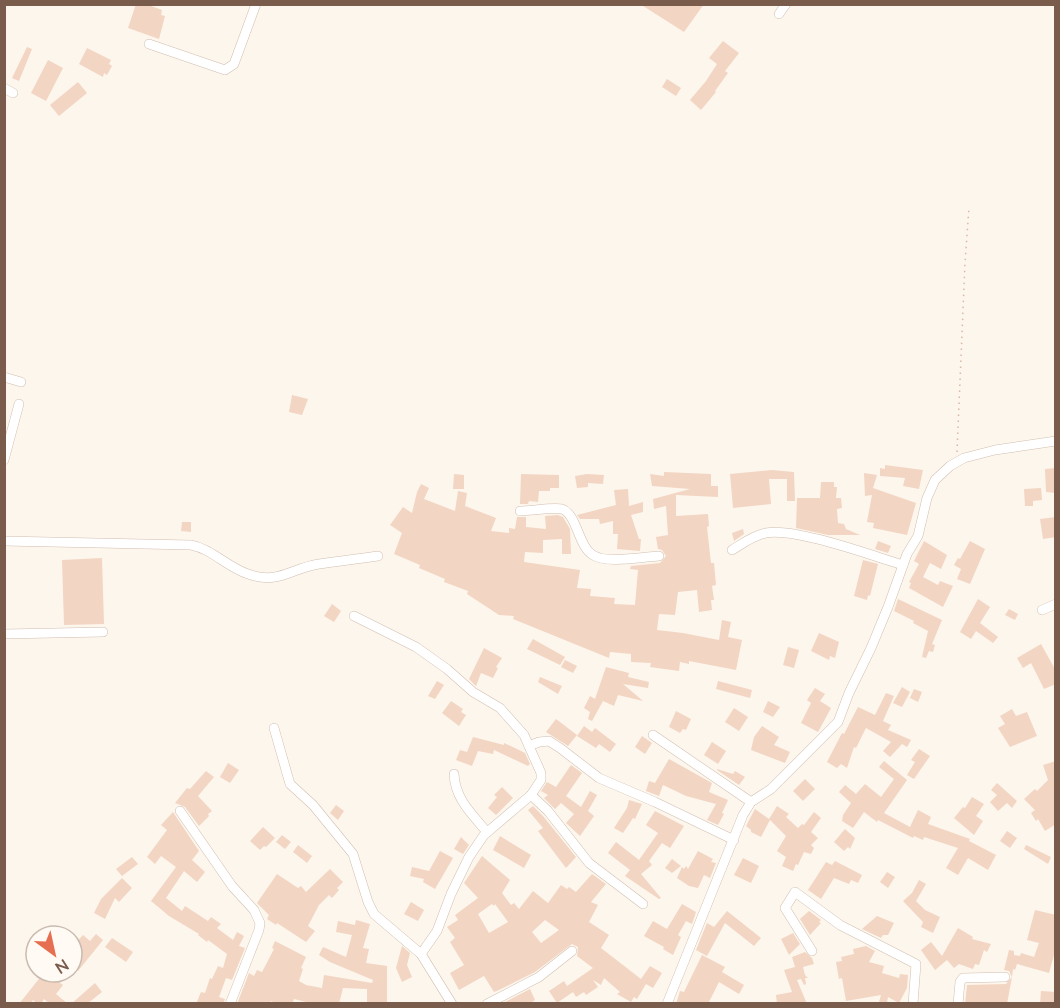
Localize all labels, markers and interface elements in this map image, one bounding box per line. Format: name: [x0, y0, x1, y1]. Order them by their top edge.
north arrow: [24, 924, 84, 984]
text: N: [52, 956, 73, 978]

